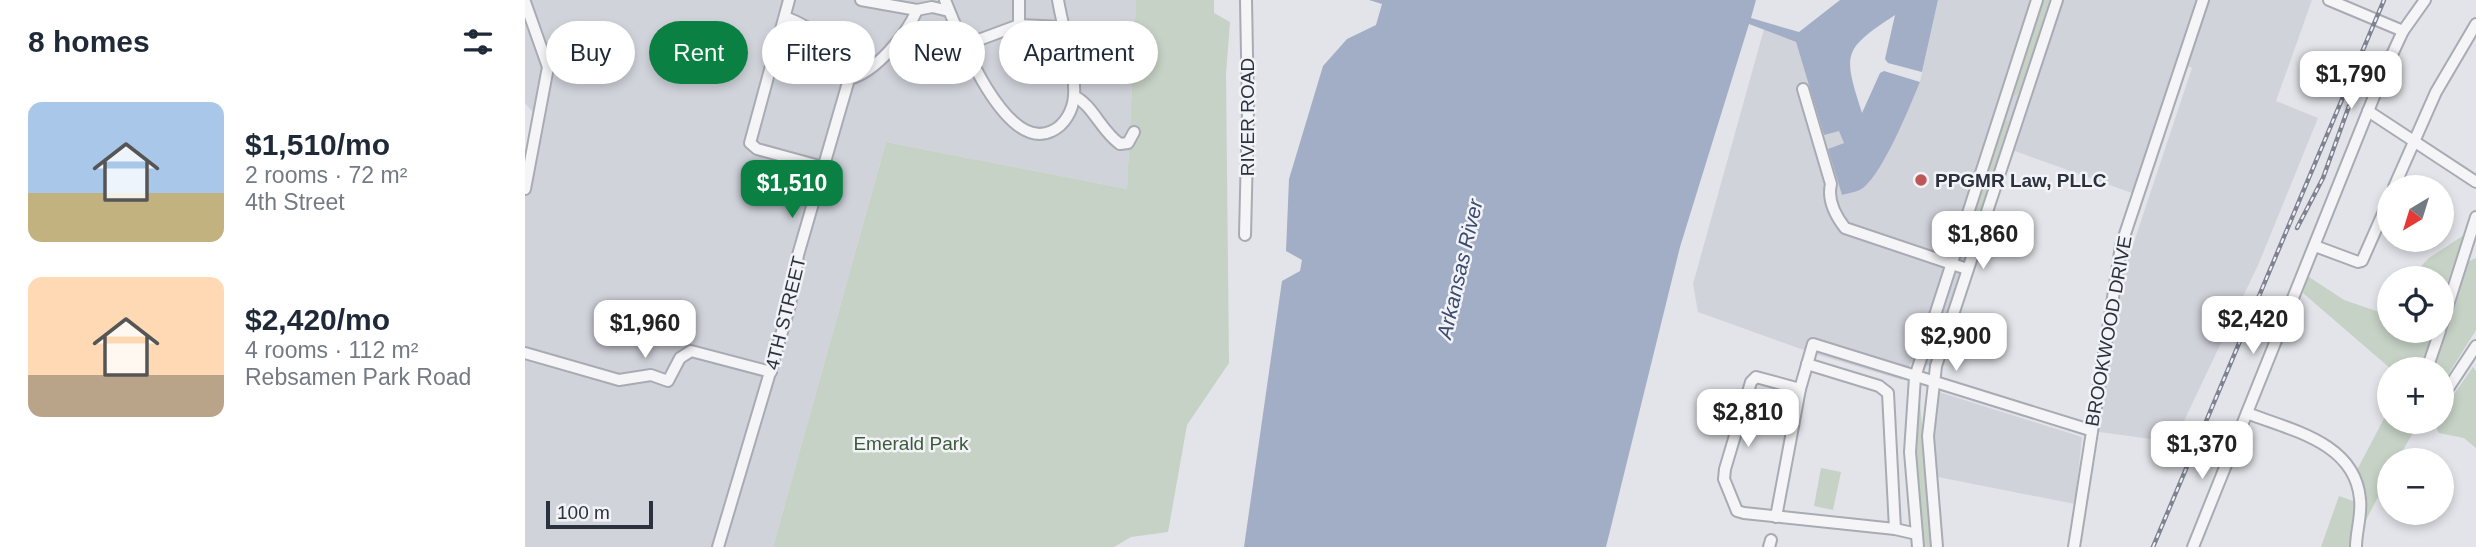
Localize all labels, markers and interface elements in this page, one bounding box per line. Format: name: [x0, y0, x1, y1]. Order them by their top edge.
chip: Buy: [546, 21, 635, 84]
chip: Rent: [649, 21, 748, 84]
chip: Filters: [762, 21, 875, 84]
chip: New: [889, 21, 985, 84]
chip: Apartment: [999, 21, 1158, 84]
icon: filters: [459, 23, 497, 61]
text: 8 homes: [28, 25, 150, 58]
pin: $1,790: [2294, 52, 2408, 111]
street label: RIVER ROAD: [1237, 58, 1258, 176]
text: $1,790: [2316, 61, 2386, 87]
text: $1,510/mo: [245, 128, 390, 161]
icon: home: [84, 130, 168, 214]
pin: $1,510: [735, 160, 849, 220]
text: 2 rooms · 72 m²: [245, 162, 407, 188]
text: $1,510: [757, 170, 827, 196]
place label: PPGMR Law, PLLC: [1935, 170, 2107, 191]
marker: PPGMR Law, PLLC: [1913, 172, 1929, 188]
north arrow: [2377, 175, 2453, 252]
map controls: [2377, 175, 2454, 525]
text: 4th Street: [245, 189, 345, 215]
water label: Arkansas River: [1432, 196, 1487, 343]
pin: $1,860: [1926, 212, 2040, 271]
text: $1,860: [1948, 221, 2018, 247]
street label: BROOKWOOD DRIVE: [2081, 234, 2136, 428]
street label: 4TH STREET: [761, 254, 810, 372]
button: locate: [2377, 266, 2454, 343]
pin: $2,420: [2196, 296, 2310, 356]
pin: $1,960: [588, 300, 702, 360]
text: $2,420/mo: [245, 303, 390, 336]
icon: home: [84, 305, 168, 389]
text: $2,420: [2218, 306, 2288, 332]
text: $1,960: [610, 310, 680, 336]
pin: $2,900: [1899, 314, 2013, 373]
text: $2,900: [1921, 323, 1991, 349]
text: 4 rooms · 112 m²: [245, 337, 418, 363]
button: +: [2377, 357, 2454, 434]
text: Rebsamen Park Road: [245, 364, 471, 390]
pin: $2,810: [1691, 390, 1805, 449]
text: $2,810: [1713, 399, 1783, 425]
pin: $1,370: [2145, 421, 2259, 481]
text: $1,370: [2167, 431, 2237, 457]
park label: Emerald Park: [853, 433, 969, 454]
button: −: [2377, 448, 2454, 525]
scale bar: [546, 498, 653, 530]
text: 100 m: [557, 502, 610, 523]

